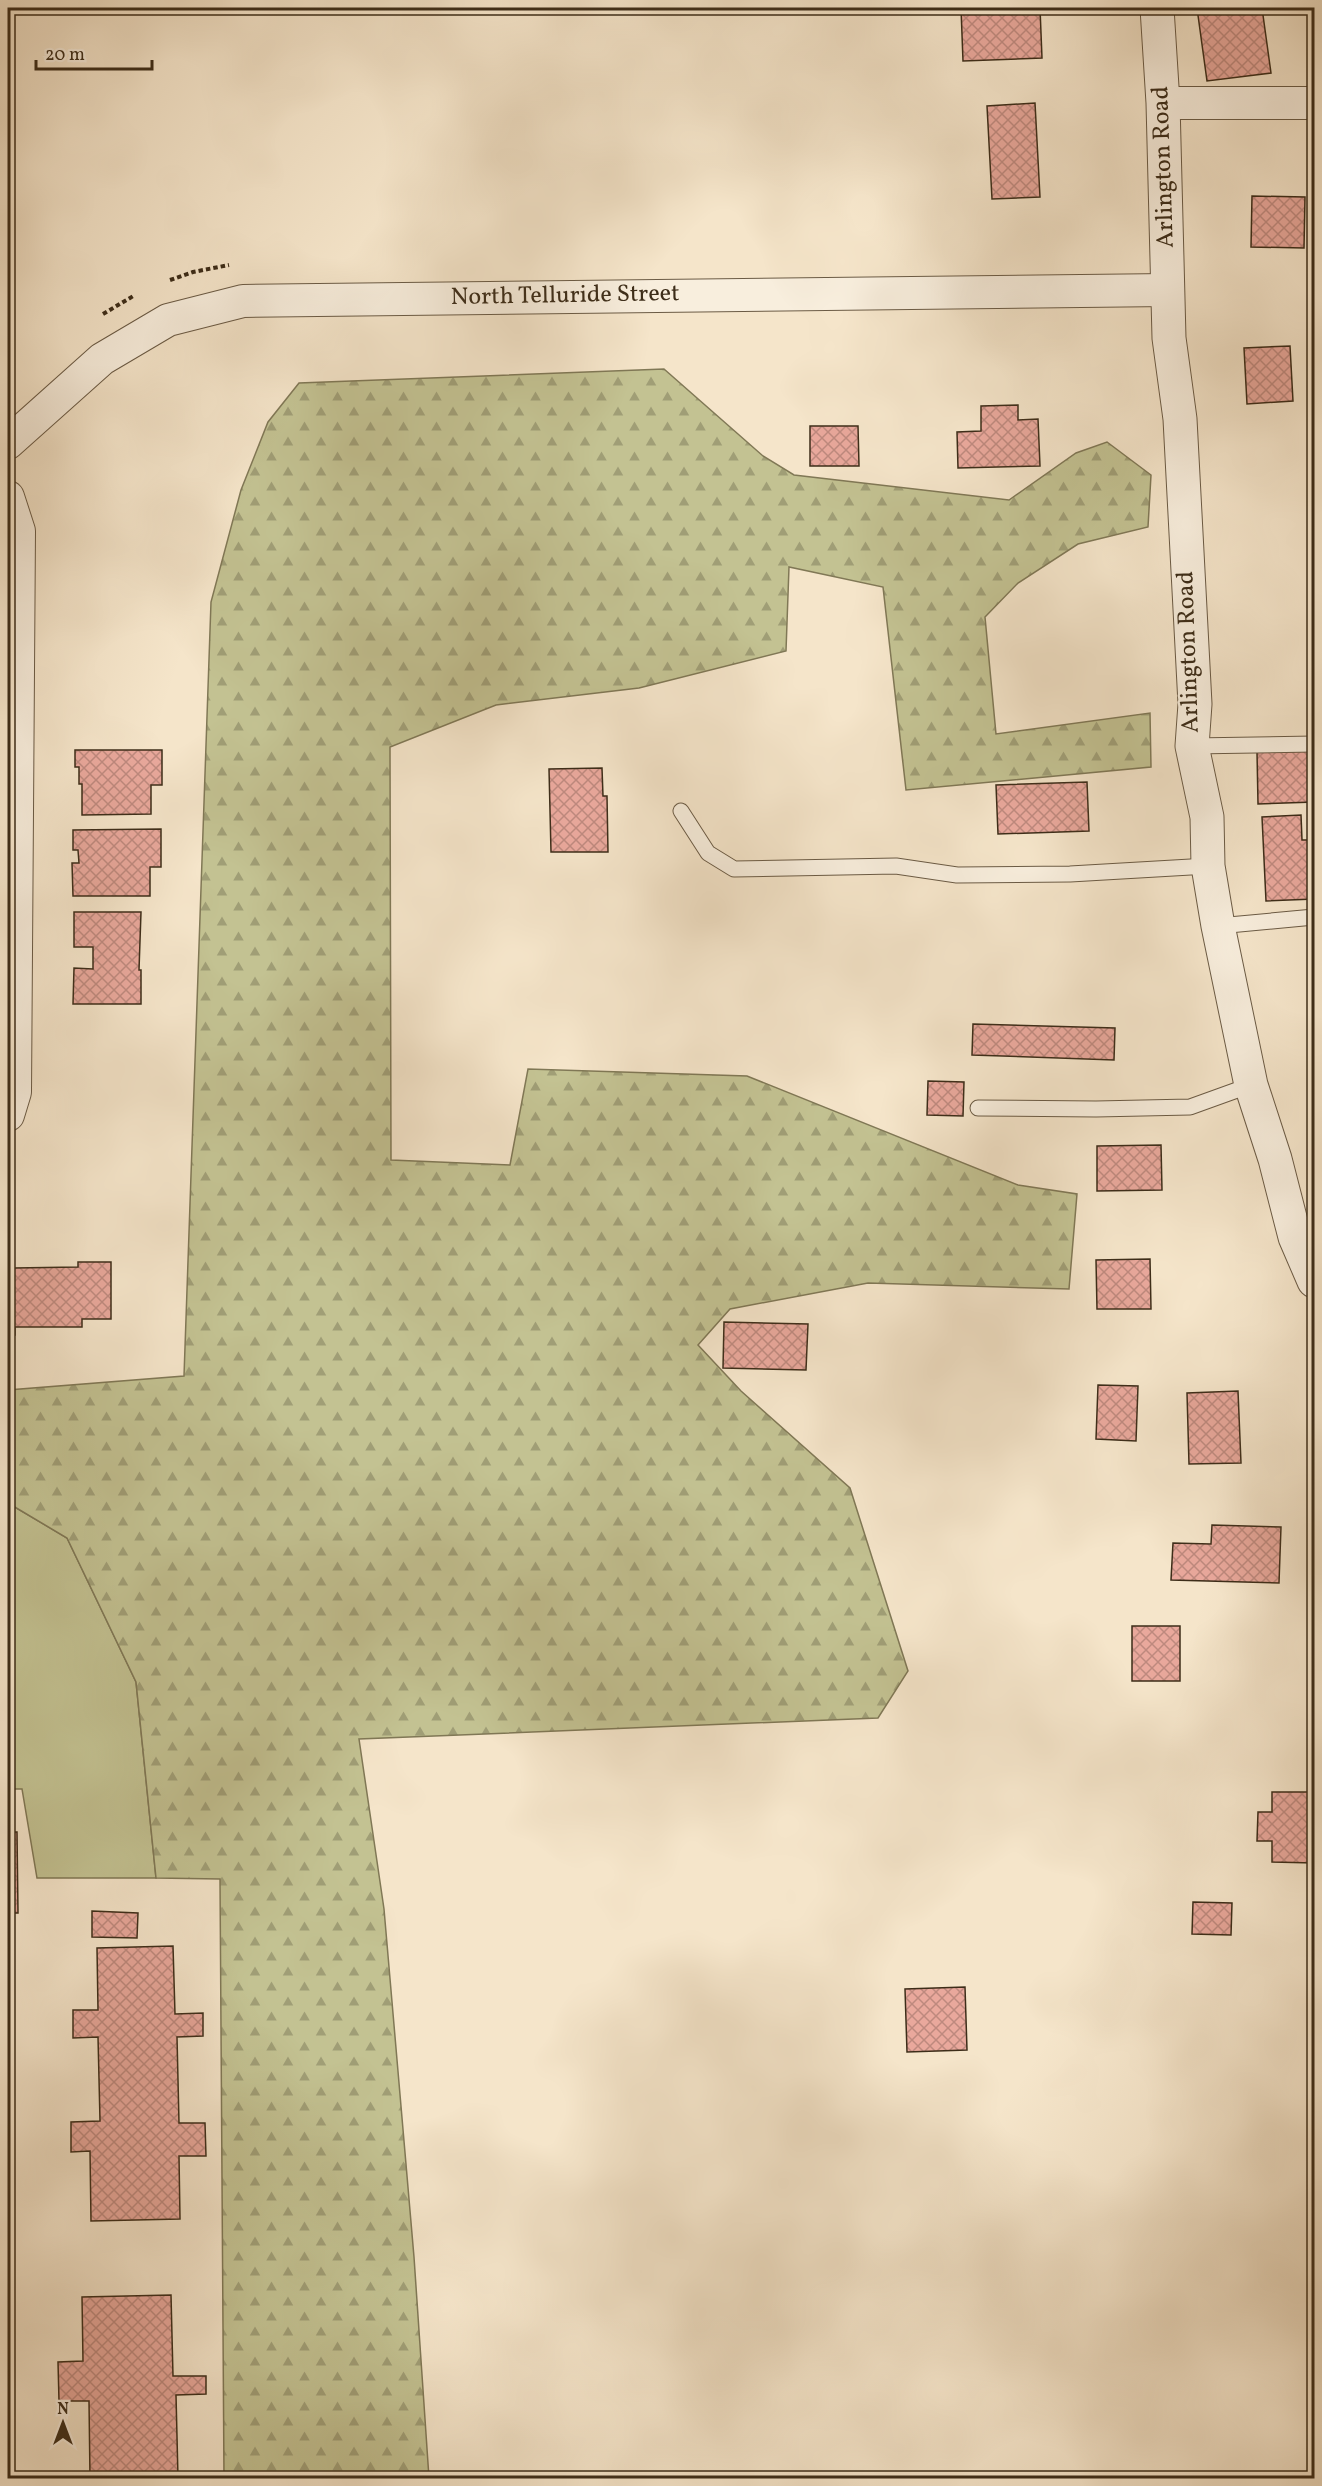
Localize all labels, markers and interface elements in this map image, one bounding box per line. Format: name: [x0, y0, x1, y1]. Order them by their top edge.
scale bar: [36, 33, 152, 71]
text: 20 m: [45, 43, 85, 68]
street label: Arlington Road: [1144, 85, 1184, 249]
street label: North Telluride Street: [450, 277, 680, 315]
street label: Arlington Road: [1169, 570, 1209, 734]
north arrow: [33, 2393, 93, 2453]
text: N: [57, 2399, 69, 2421]

